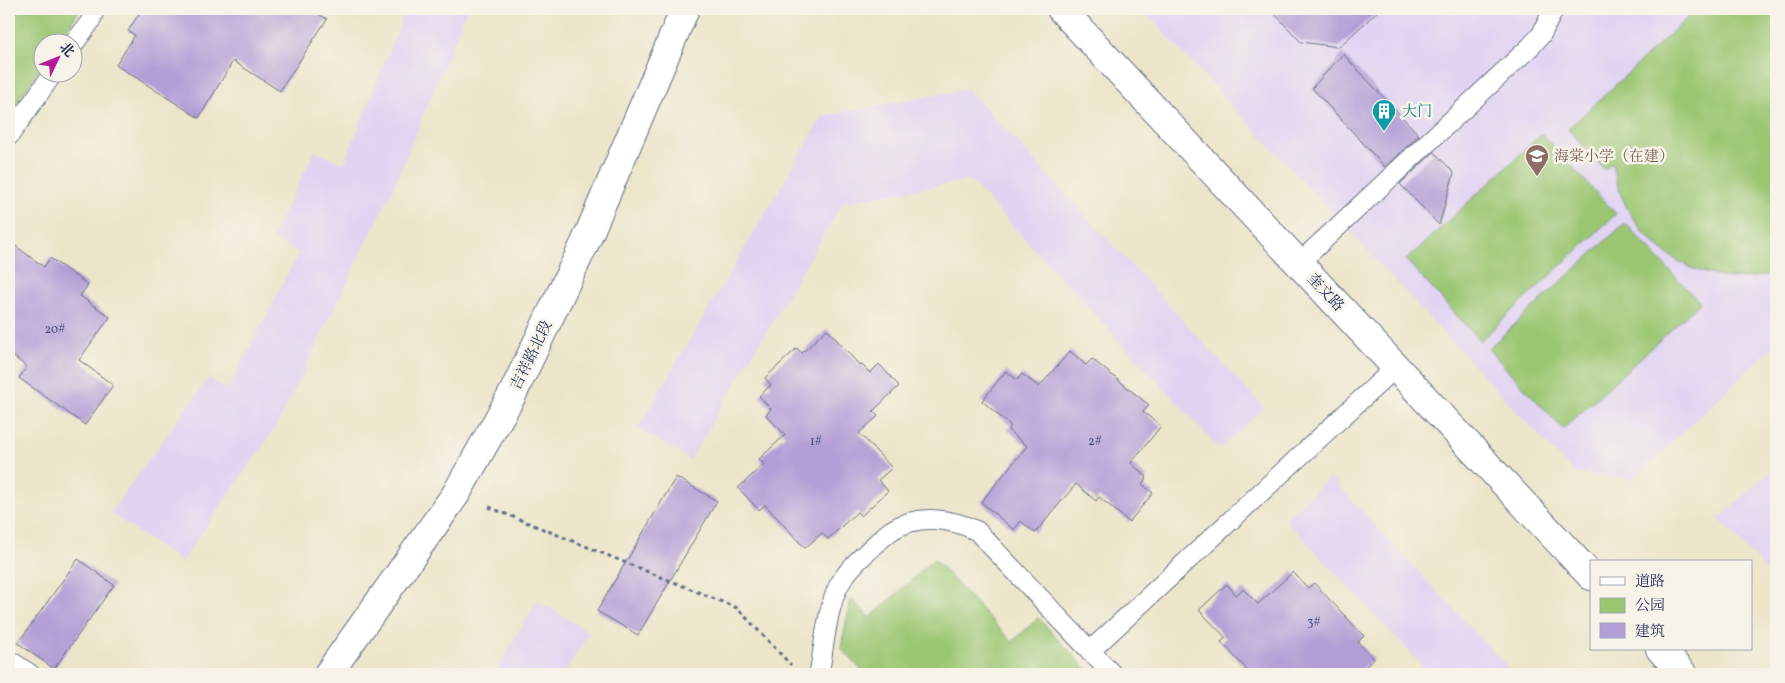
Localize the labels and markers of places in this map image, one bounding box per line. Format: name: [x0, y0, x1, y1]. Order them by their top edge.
building icon: 大门: [1371, 98, 1397, 132]
place label: 大门: [1402, 102, 1432, 123]
school or university icon: 海棠小学（在建）: [1524, 143, 1550, 177]
place label: 海棠小学（在建）: [1554, 147, 1674, 168]

